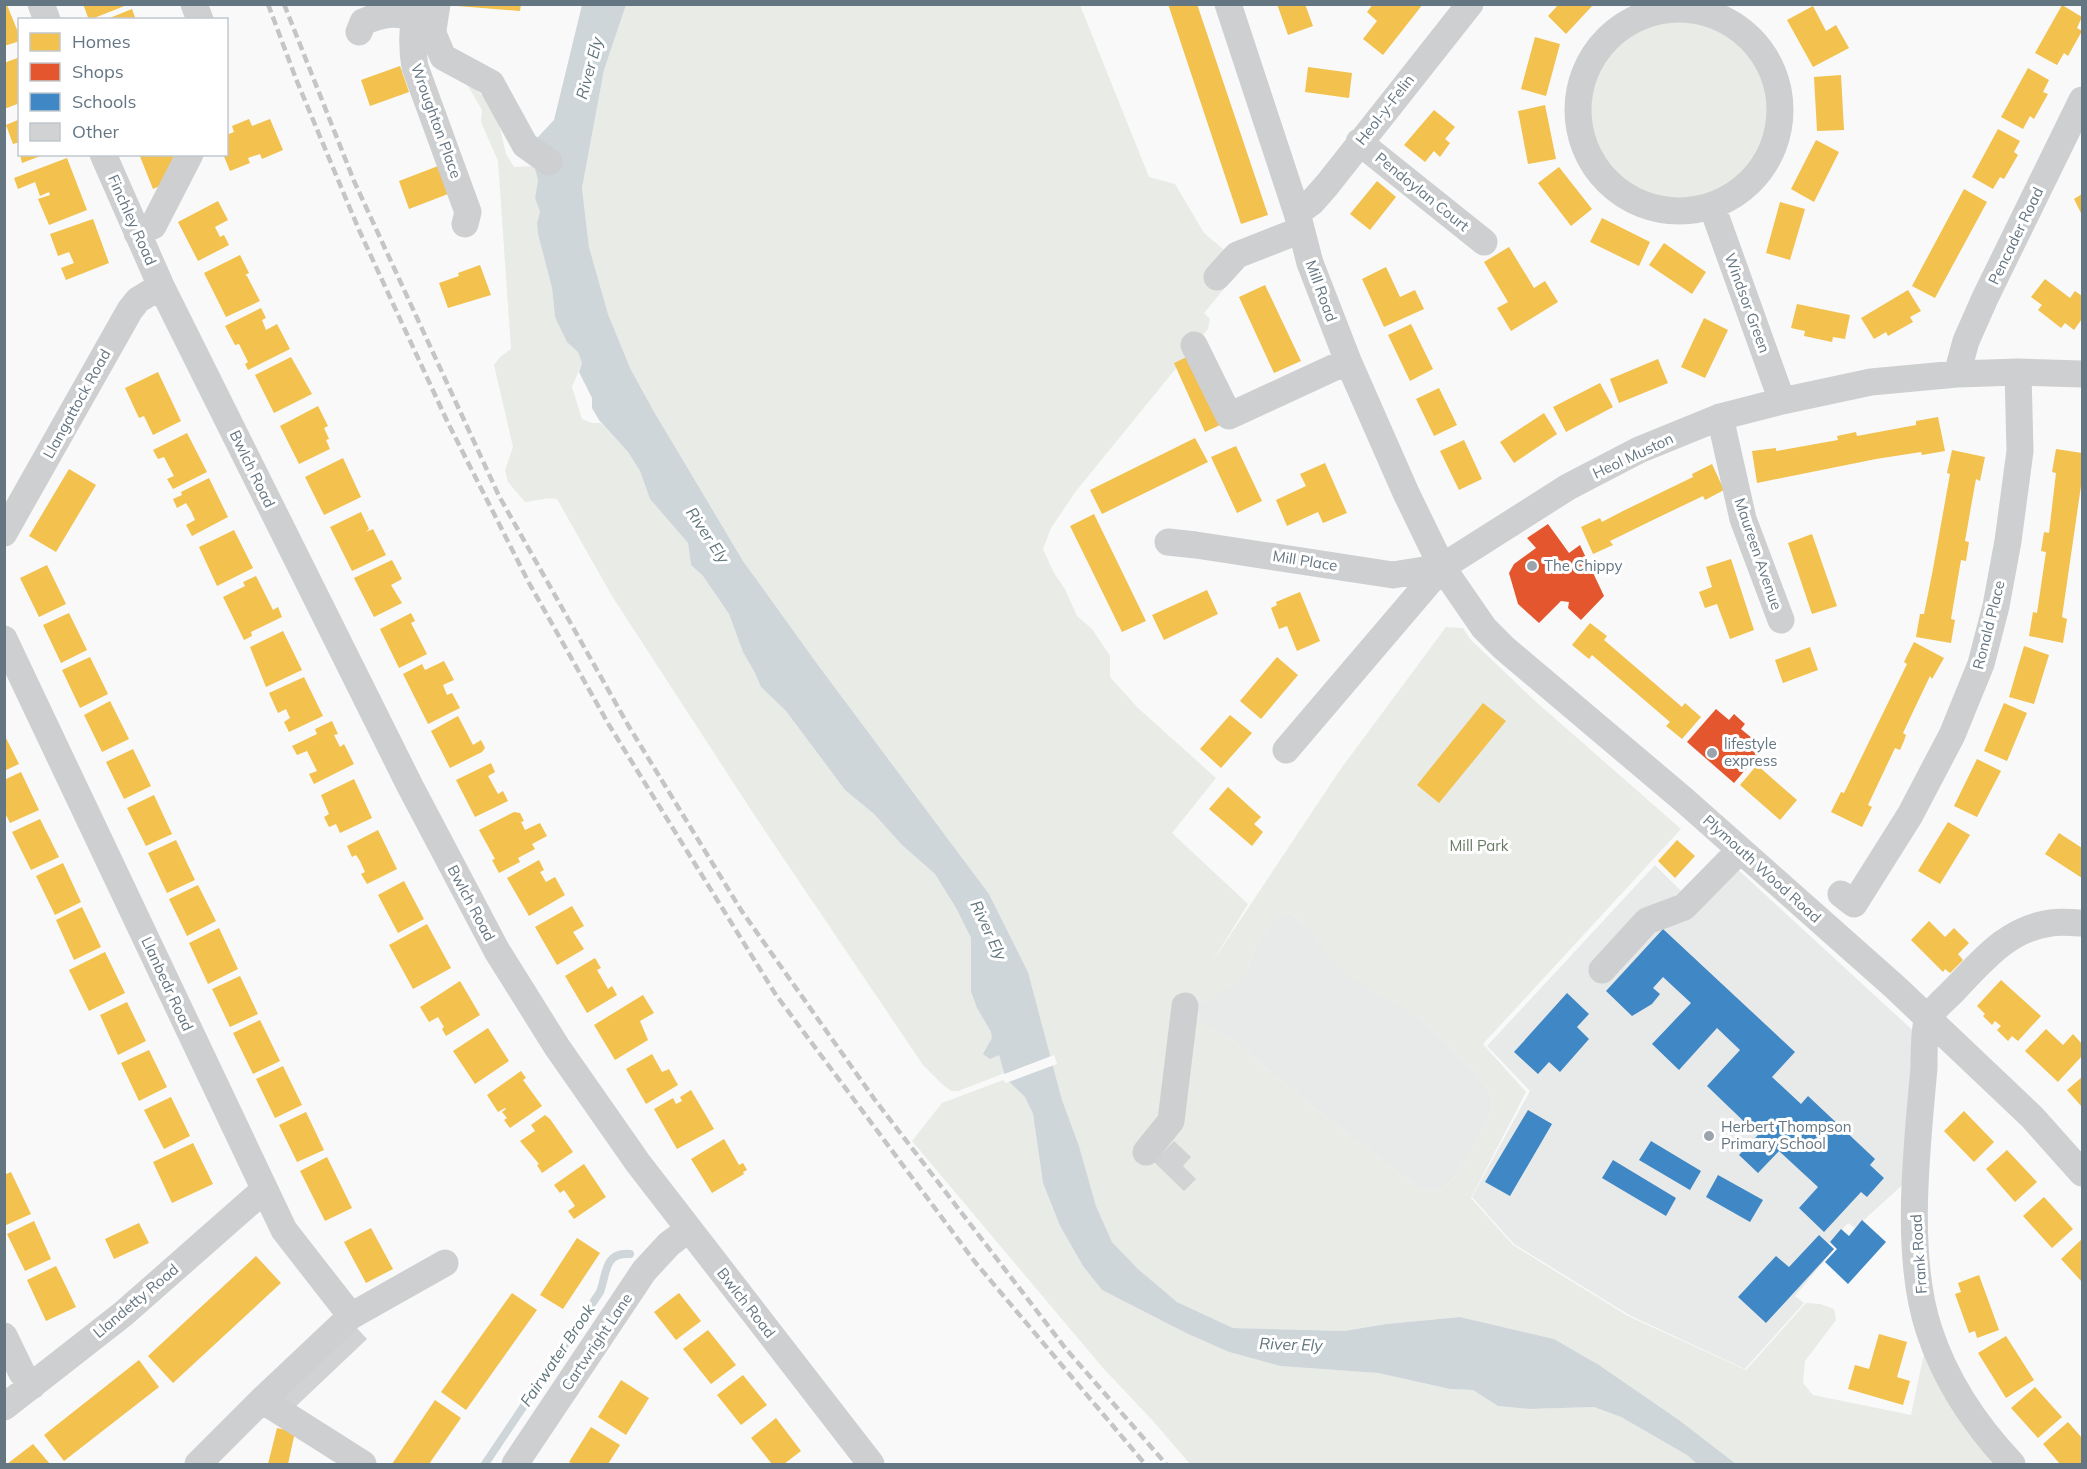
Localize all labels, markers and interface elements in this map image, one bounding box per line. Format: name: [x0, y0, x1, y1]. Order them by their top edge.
legend: [18, 18, 228, 156]
text: Homes: [72, 30, 131, 53]
water label: River Ely: [571, 34, 607, 101]
text: Shops: [72, 60, 124, 83]
street label: Wroughton Place: [407, 61, 466, 181]
street label: Heol-y-Felin: [1351, 71, 1418, 149]
text: Schools: [72, 90, 137, 113]
text: Other: [72, 120, 120, 143]
street label: Pendoylan Court: [1372, 148, 1473, 235]
street label: Finchley Road: [104, 171, 161, 268]
street label: Pencader Road: [1984, 184, 2047, 288]
street label: Windsor Green: [1721, 250, 1774, 355]
street label: Mill Road: [1302, 257, 1341, 324]
street label: Llangattock Road: [39, 346, 114, 462]
street label: Bwlch Road: [226, 427, 279, 511]
street label: Heol Muston: [1589, 429, 1676, 483]
street label: Maureen Avenue: [1730, 495, 1787, 612]
water label: River Ely: [682, 503, 734, 567]
street label: Mill Place: [1271, 546, 1339, 575]
place label: The Chippy: [1544, 556, 1622, 575]
marker: The Chippy: [1525, 559, 1539, 573]
street label: Ronald Place: [1968, 579, 2009, 671]
place label: lifestyle express: [1724, 734, 1778, 770]
marker: lifestyle express: [1705, 746, 1719, 760]
street label: Plymouth Wood Road: [1699, 811, 1825, 927]
park label: Mill Park: [1449, 836, 1509, 855]
street label: Bwlch Road: [443, 861, 499, 944]
water label: River Ely: [966, 897, 1012, 964]
street label: Llanbedr Road: [137, 934, 198, 1034]
place label: Herbert Thompson Primary School: [1721, 1117, 1852, 1153]
marker: Herbert Thompson Primary School: [1702, 1129, 1716, 1143]
street label: Frank Road: [1906, 1214, 1931, 1295]
street label: Llandetty Road: [89, 1259, 182, 1342]
street label: Bwlch Road: [713, 1264, 780, 1342]
street label: Cartwright Lane: [557, 1289, 636, 1394]
water label: Fairwater Brook: [515, 1299, 599, 1410]
water label: River Ely: [1259, 1333, 1324, 1355]

